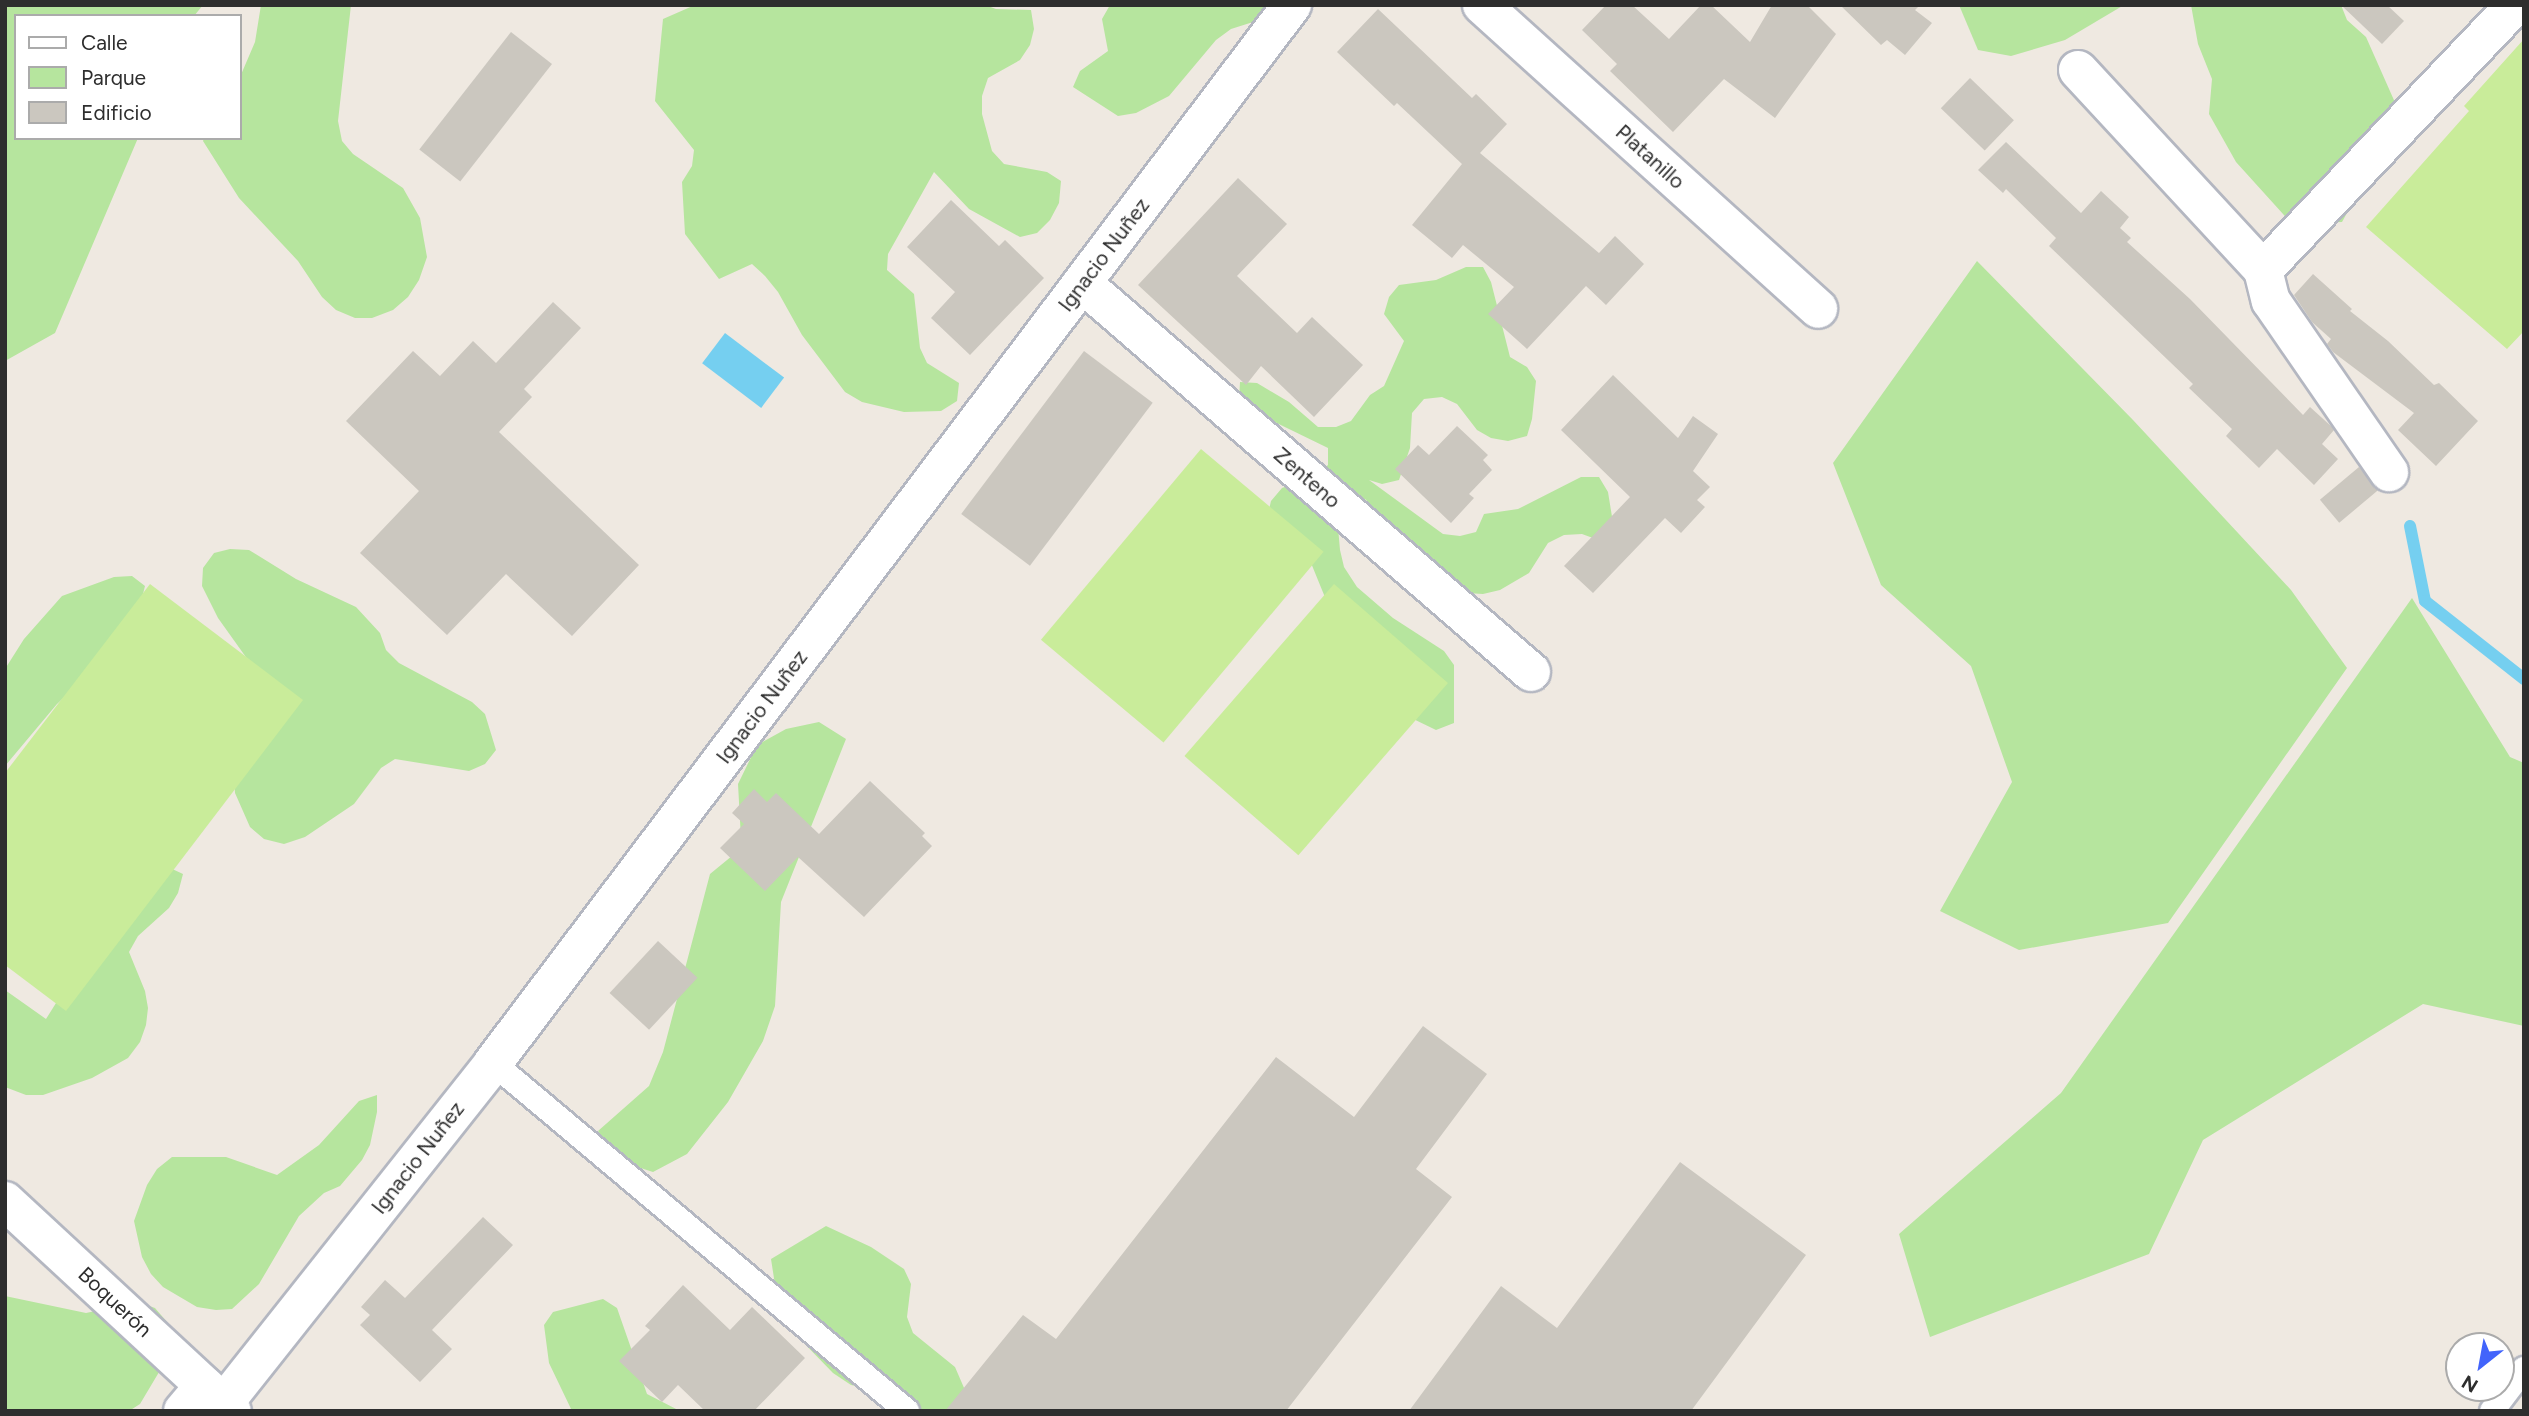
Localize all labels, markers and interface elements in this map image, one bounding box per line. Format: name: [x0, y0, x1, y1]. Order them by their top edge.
legend: [14, 14, 242, 140]
text: Calle: [81, 30, 128, 55]
text: Parque: [81, 65, 146, 90]
text: Edificio: [81, 100, 152, 125]
street label: Platanillo: [1610, 120, 1690, 194]
street label: Ignacio Nuñez: [1053, 193, 1155, 317]
street label: Zenteno: [1269, 442, 1345, 514]
street label: Ignacio Nuñez: [711, 645, 813, 769]
street label: Ignacio Nuñez: [366, 1097, 470, 1219]
street label: Boquerón: [73, 1262, 157, 1342]
north arrow: [2445, 1332, 2515, 1402]
text: N: [2458, 1370, 2482, 1397]

